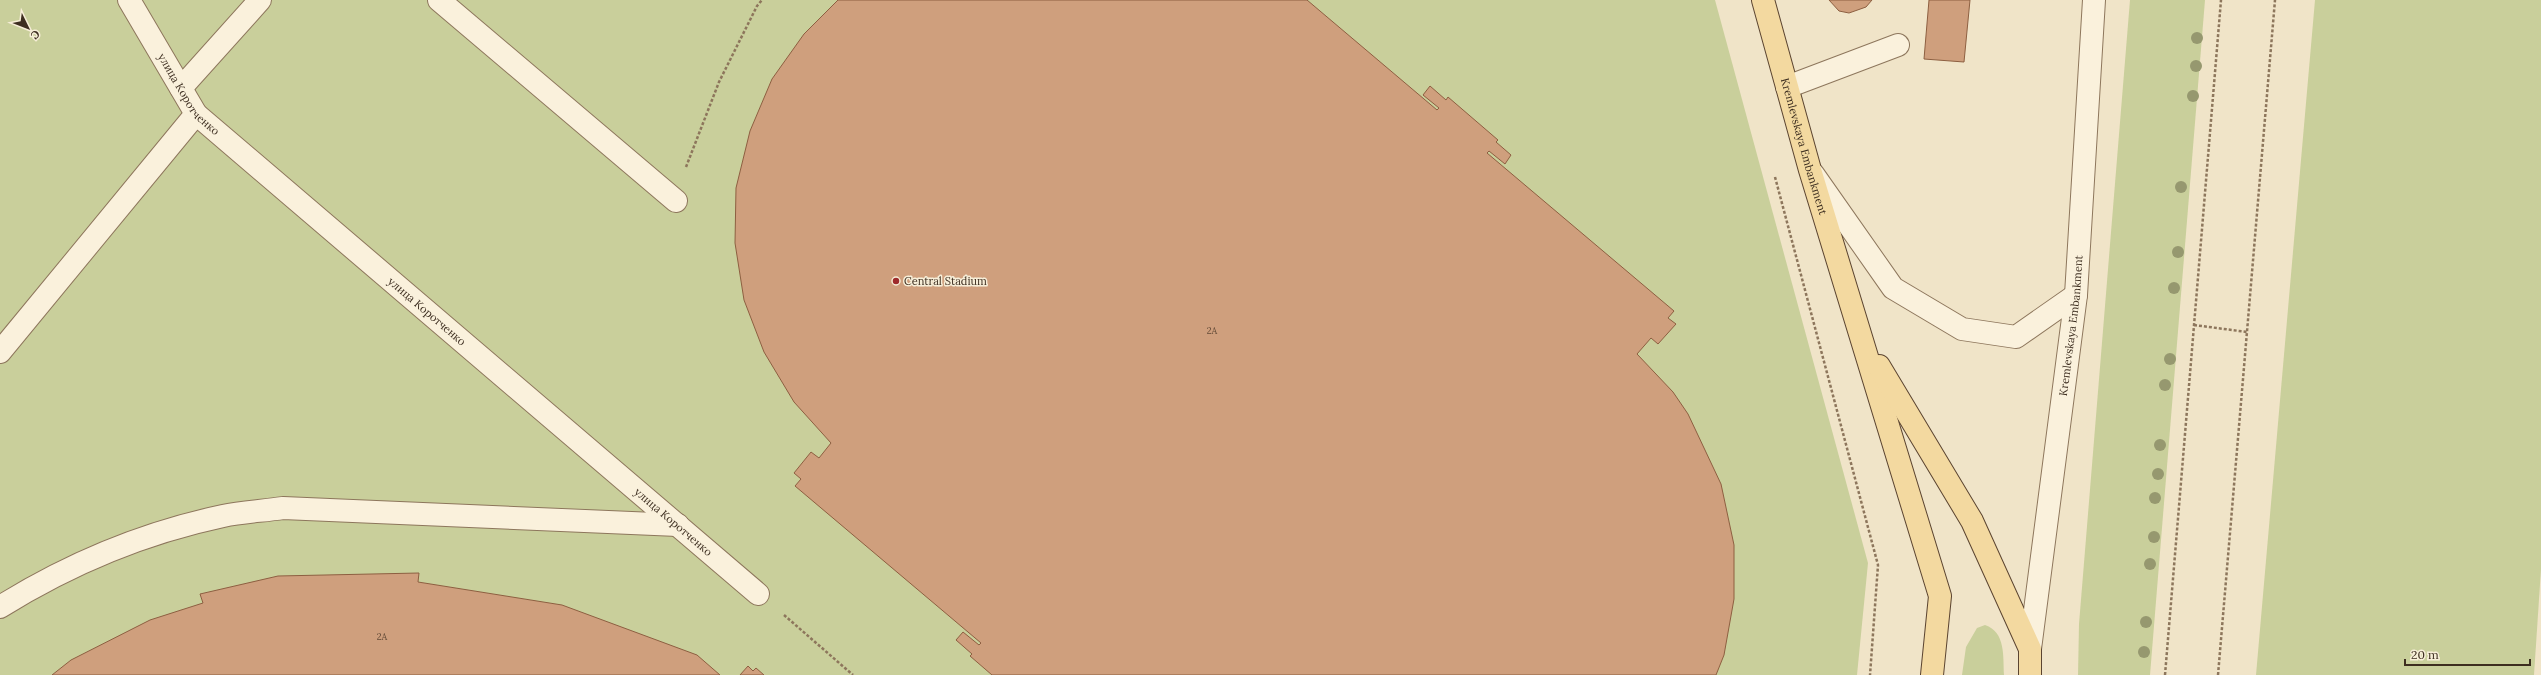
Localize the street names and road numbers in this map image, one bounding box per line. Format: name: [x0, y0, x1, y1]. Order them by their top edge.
street label: улица Коротченко: [155, 51, 222, 138]
street label: Kremlevskaya Embankment: [1778, 76, 1830, 217]
street label: Kremlevskaya Embankment: [2056, 254, 2085, 397]
street label: улица Коротченко: [385, 274, 469, 348]
street label: улица Коротченко: [632, 485, 715, 559]

